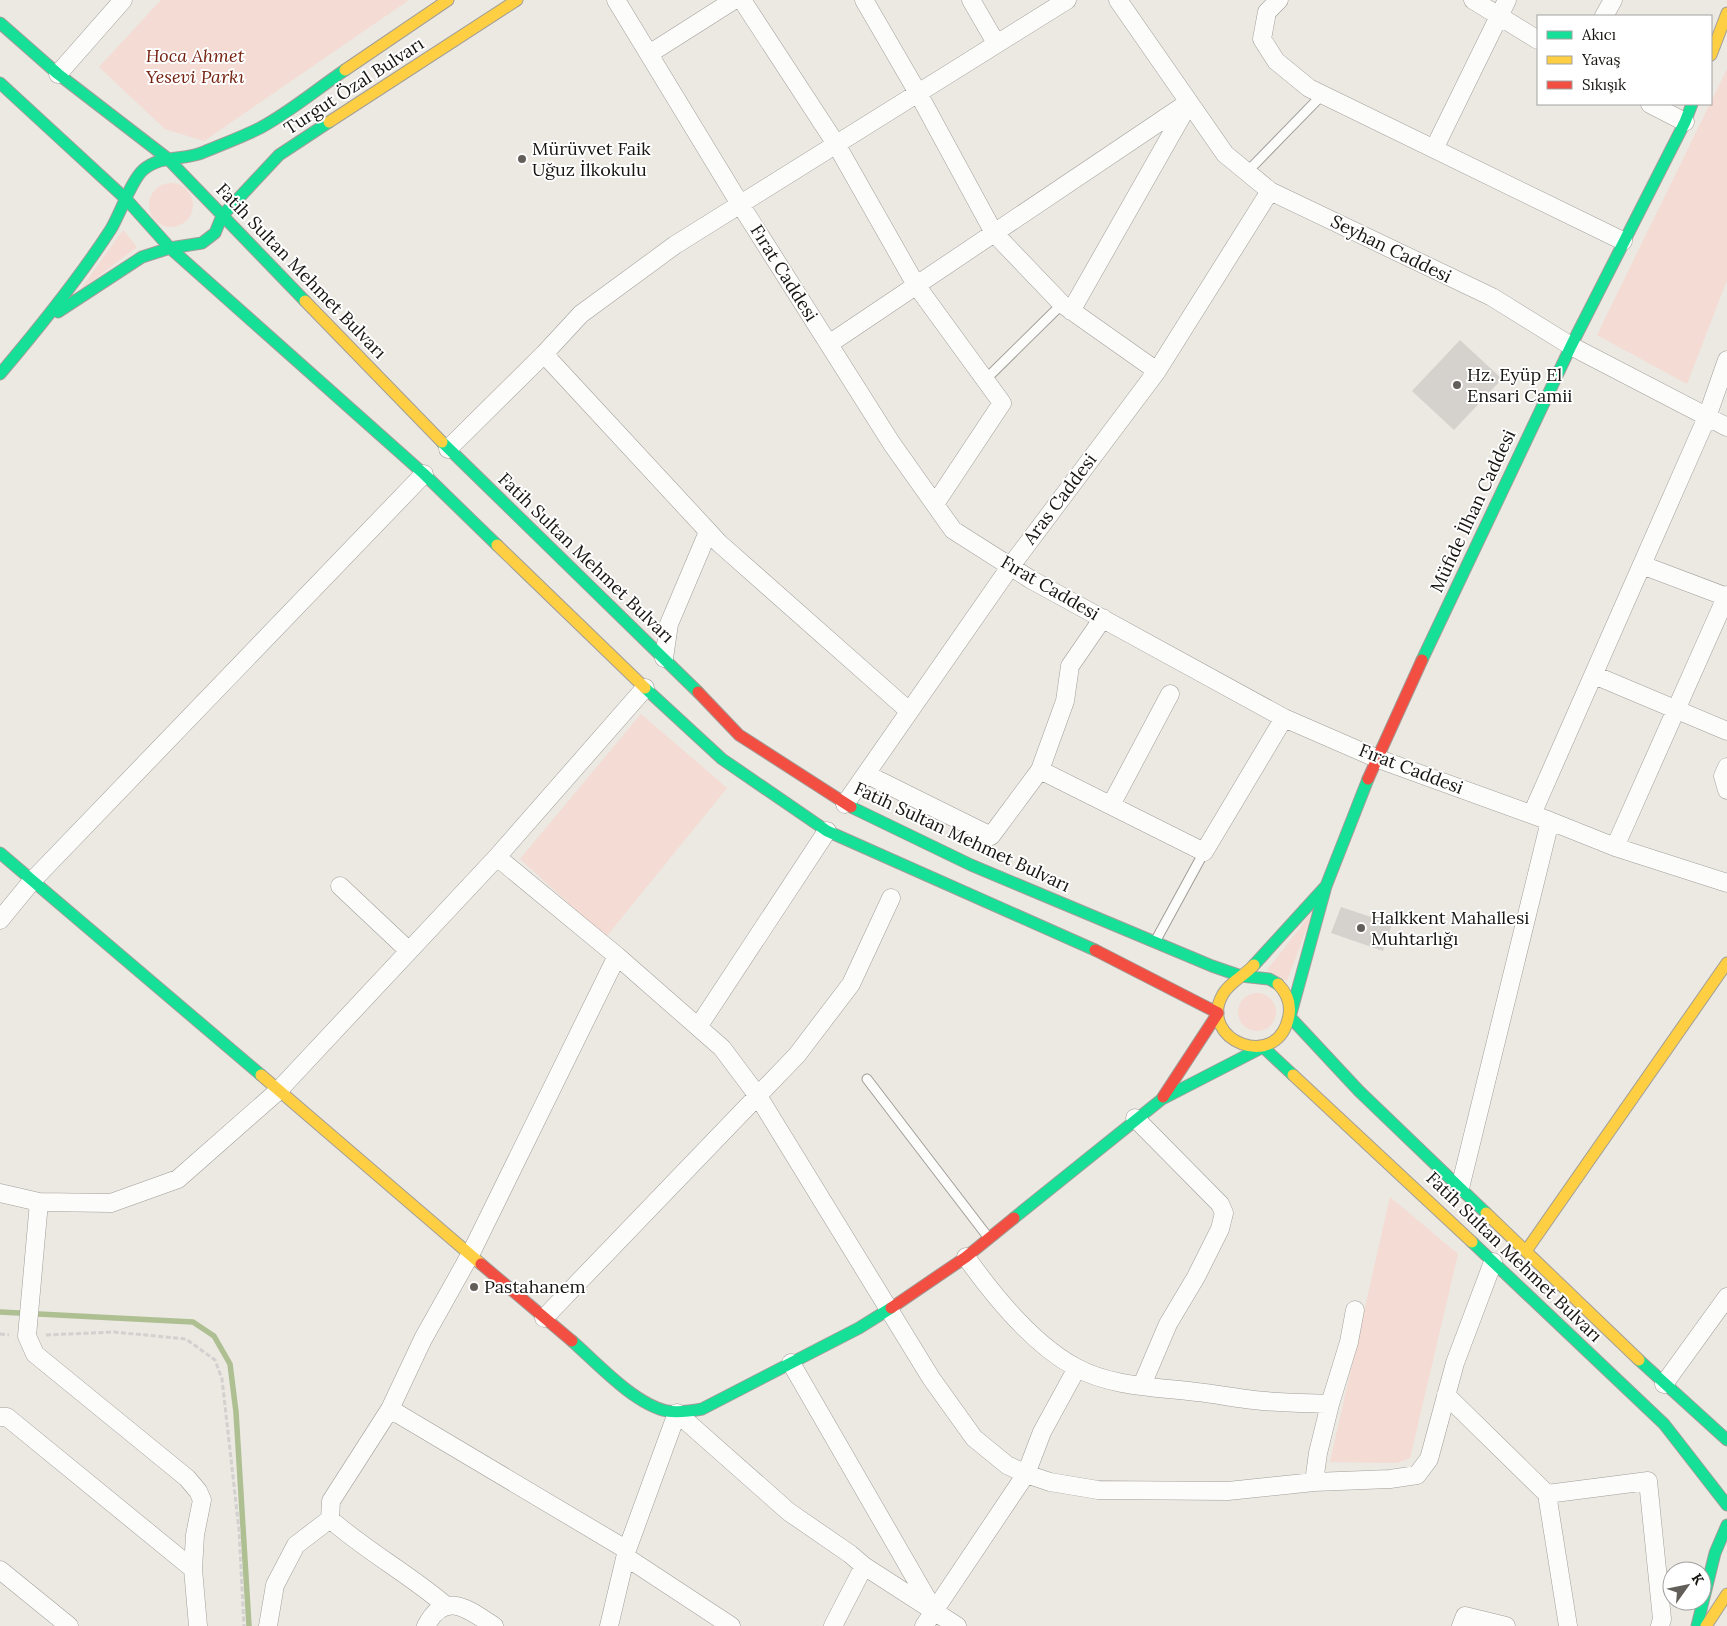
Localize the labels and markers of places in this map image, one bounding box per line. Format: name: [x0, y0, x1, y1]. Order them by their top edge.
place label: Mürüvvet Faik Uğuz İlkokulu: [532, 137, 651, 181]
marker: Mürüvvet Faik Uğuz İlkokulu: [516, 153, 528, 165]
place label: Hz. Eyüp El Ensari Camii: [1467, 363, 1572, 407]
marker: Hz. Eyüp El Ensari Camii: [1451, 379, 1463, 391]
place label: Halkkent Mahallesi Muhtarlığı: [1371, 906, 1529, 950]
marker: Halkkent Mahallesi Muhtarlığı: [1355, 922, 1367, 934]
place label: Pastahanem: [484, 1275, 586, 1298]
marker: Pastahanem: [468, 1281, 480, 1293]

